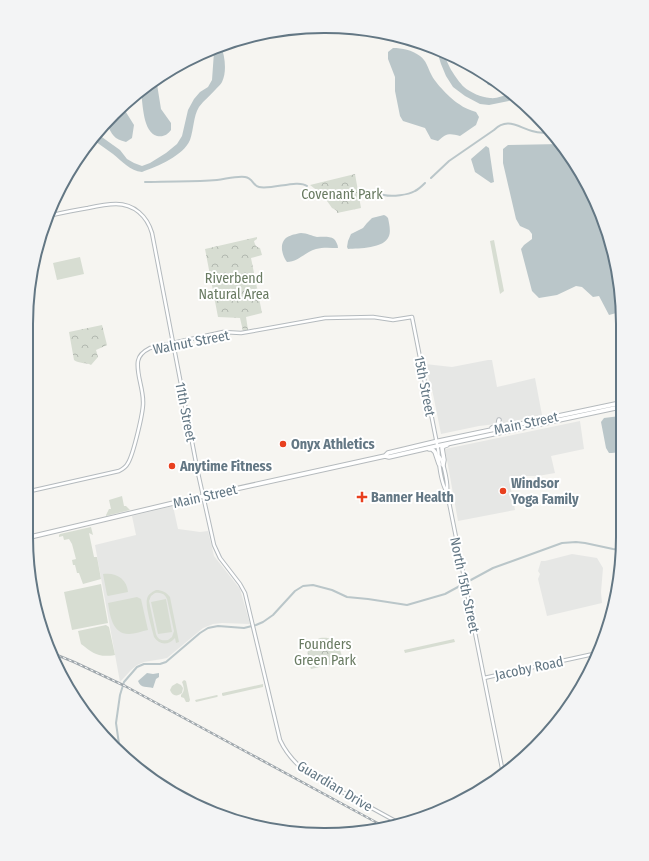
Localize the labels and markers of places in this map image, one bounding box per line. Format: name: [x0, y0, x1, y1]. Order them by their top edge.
place label: Onyx Athletics: [291, 436, 375, 453]
marker: Onyx Athletics: [278, 439, 288, 449]
place label: Anytime Fitness: [179, 458, 272, 475]
marker: Anytime Fitness: [167, 461, 177, 471]
place label: Windsor Yoga Family: [510, 475, 579, 508]
marker: Windsor Yoga Family: [498, 486, 508, 496]
place label: Banner Health: [371, 489, 454, 506]
marker: Banner Health: [356, 491, 368, 503]

